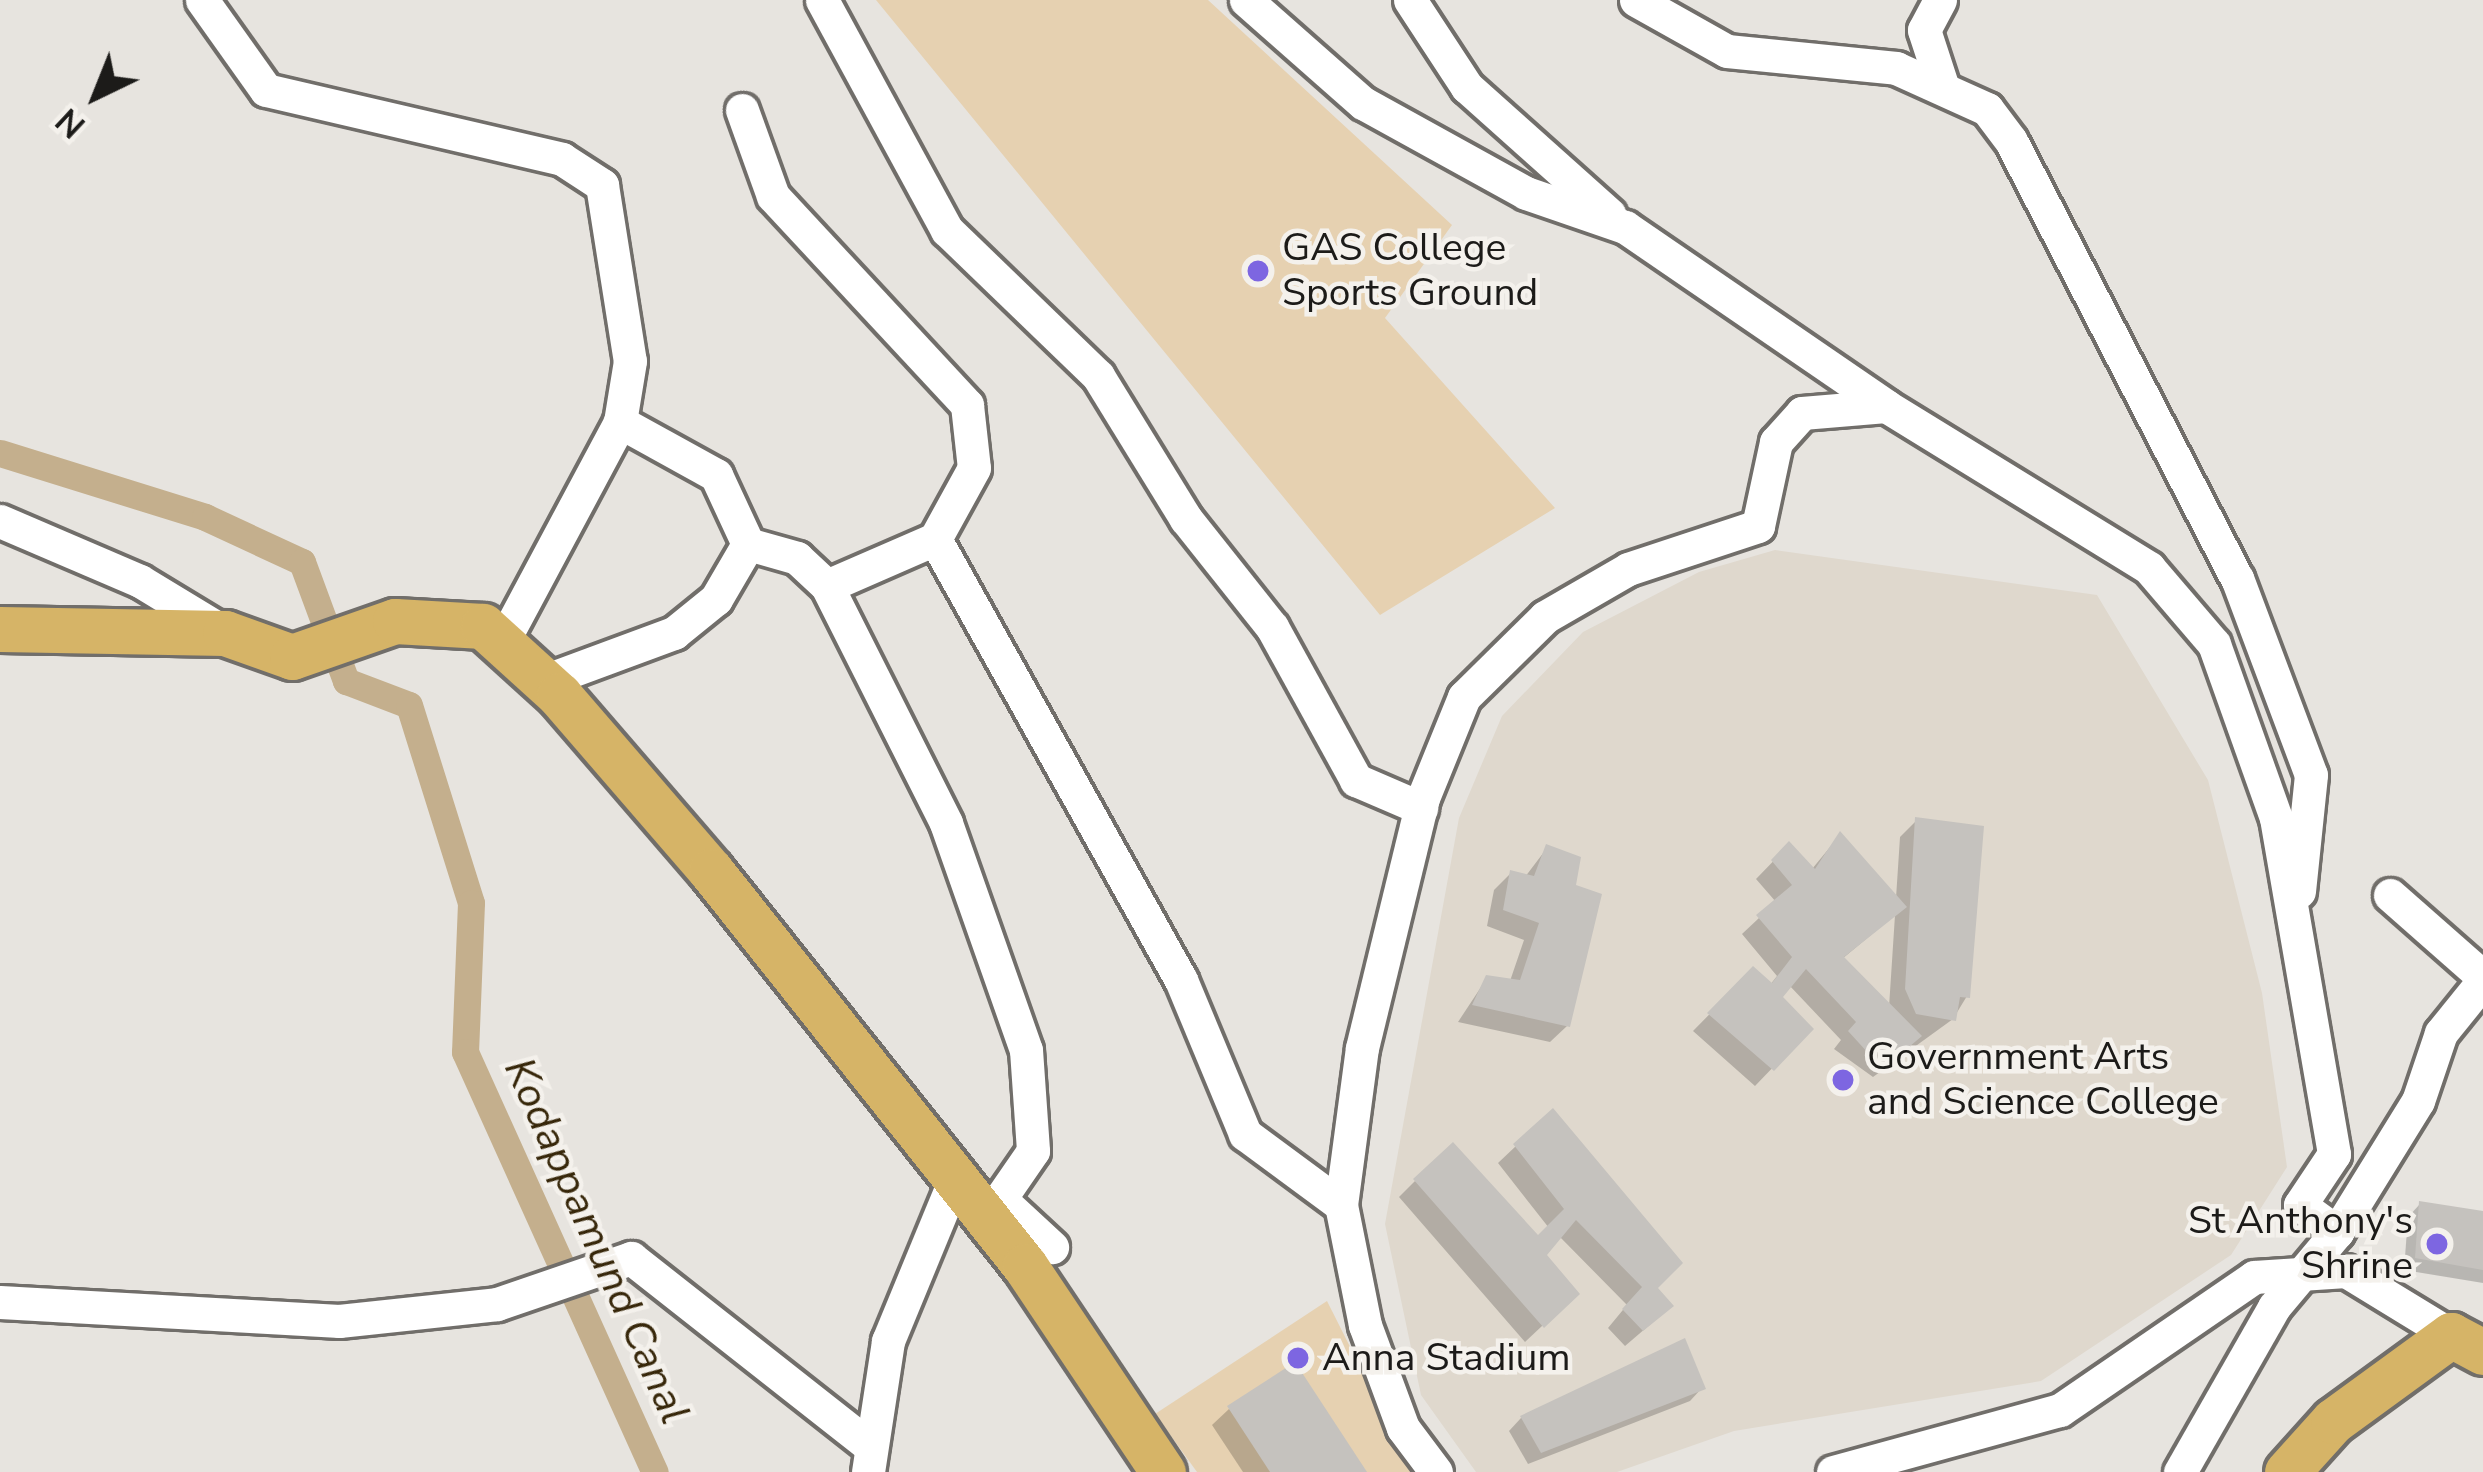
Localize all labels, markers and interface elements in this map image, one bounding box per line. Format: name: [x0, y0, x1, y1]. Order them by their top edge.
north arrow: [36, 36, 156, 156]
text: N: [47, 98, 95, 148]
place label: GAS College Sports Ground: [1282, 226, 1538, 317]
marker: GAS College Sports Ground: [1245, 258, 1271, 284]
place label: Government Arts and Science College: [1867, 1035, 2219, 1126]
water label: Kodappamund Canal: [493, 1051, 699, 1431]
marker: Government Arts and Science College: [1830, 1067, 1856, 1093]
place label: St Anthony's Shrine: [2188, 1199, 2413, 1290]
marker: St Anthony's Shrine: [2424, 1231, 2450, 1257]
place label: Anna Stadium: [1322, 1335, 1571, 1381]
marker: Anna Stadium: [1285, 1345, 1311, 1371]

